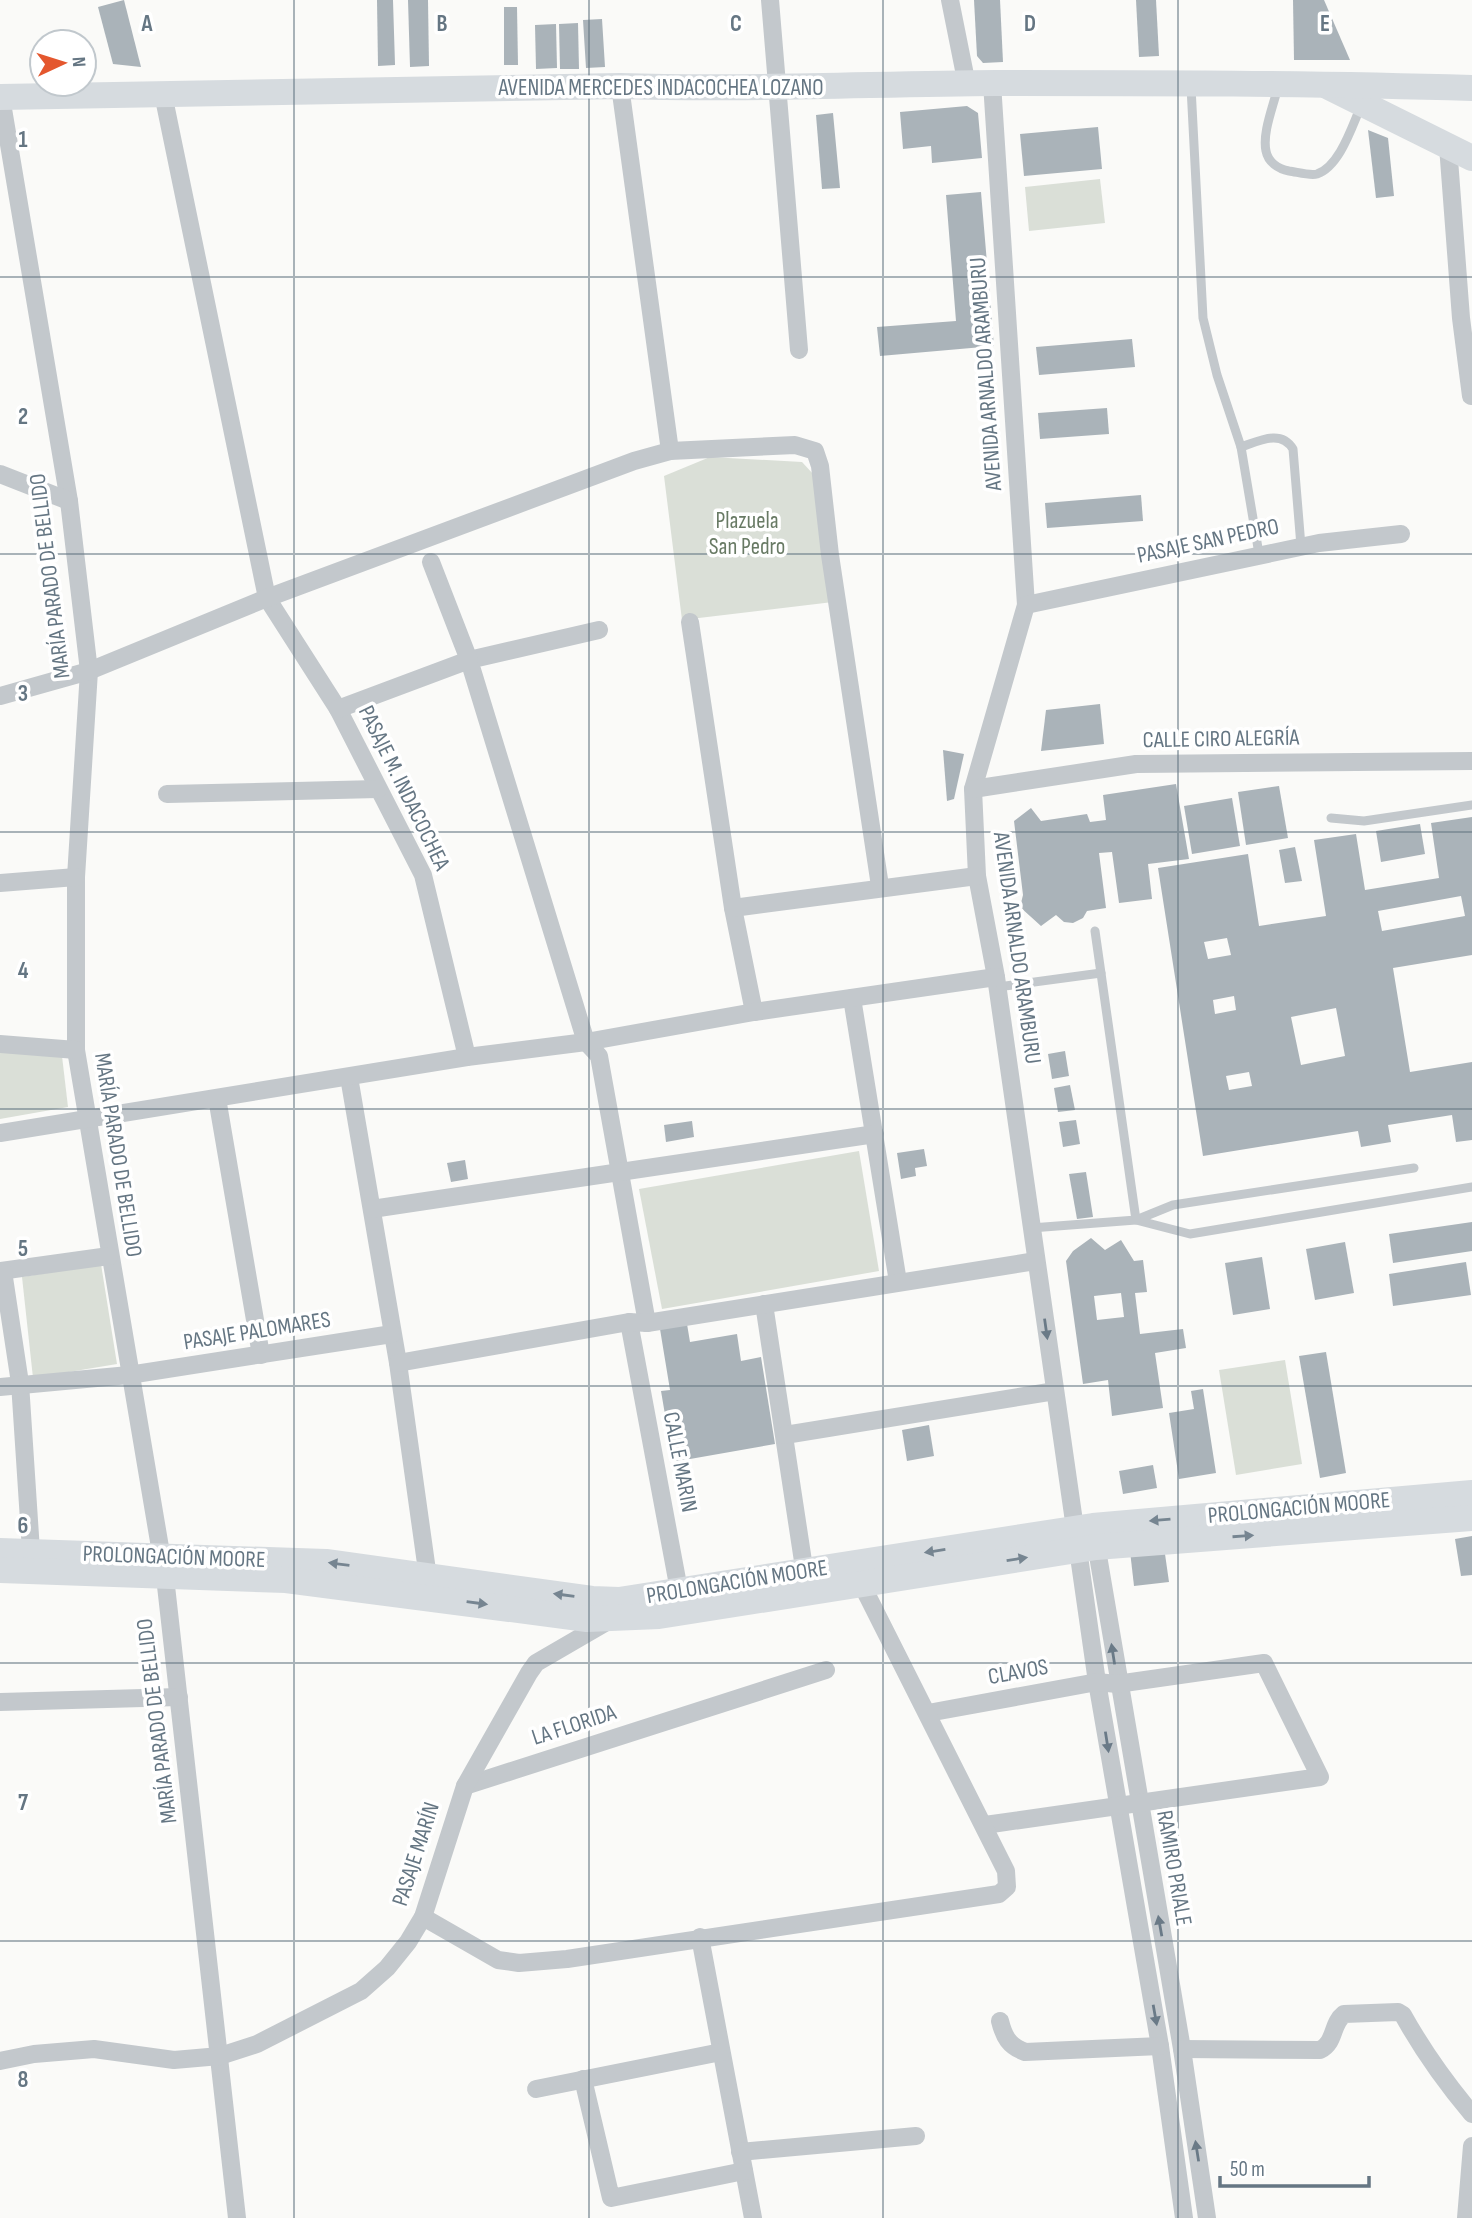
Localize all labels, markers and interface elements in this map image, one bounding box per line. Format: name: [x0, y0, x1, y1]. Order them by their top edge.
text: A: [141, 10, 154, 38]
text: B: [437, 10, 448, 38]
text: C: [730, 10, 742, 38]
text: D: [1024, 10, 1036, 38]
text: E: [1320, 10, 1330, 38]
north arrow: [28, 28, 98, 98]
text: N: [67, 56, 90, 68]
street label: AVENIDA MERCEDES INDACOCHEA LOZANO: [497, 74, 824, 102]
text: 1: [18, 126, 28, 154]
street label: AVENIDA ARNALDO ARAMBURU: [964, 256, 1008, 493]
text: 2: [18, 403, 28, 431]
street label: MARÍA PARADO DE BELLIDO: [24, 472, 76, 680]
park label: Plazuela San Pedro: [709, 507, 785, 561]
street label: PASAJE SAN PEDRO: [1135, 512, 1281, 570]
text: 3: [18, 680, 28, 708]
street label: PASAJE M. INDACOCHEA: [352, 701, 456, 875]
street label: CALLE CIRO ALEGRÍA: [1142, 724, 1300, 754]
street label: AVENIDA ARNALDO ARAMBURU: [987, 829, 1047, 1066]
text: 4: [18, 957, 29, 985]
street label: MARÍA PARADO DE BELLIDO: [88, 1051, 148, 1259]
text: 5: [18, 1235, 28, 1263]
street label: PASAJE PALOMARES: [181, 1306, 333, 1356]
one-way arrow: [1041, 1318, 1052, 1340]
street label: CALLE MARIN: [657, 1409, 703, 1515]
street label: PROLONGACIÓN MOORE: [1207, 1486, 1391, 1530]
text: 6: [18, 1512, 28, 1540]
one-way arrow: [1149, 1515, 1171, 1526]
one-way arrow: [1232, 1530, 1254, 1541]
street label: PROLONGACIÓN MOORE: [82, 1540, 266, 1574]
one-way arrow: [924, 1546, 946, 1557]
one-way arrow: [1006, 1553, 1028, 1564]
street label: PROLONGACIÓN MOORE: [645, 1554, 829, 1610]
one-way arrow: [328, 1559, 350, 1570]
one-way arrow: [553, 1590, 575, 1601]
one-way arrow: [466, 1598, 488, 1609]
street label: MARÍA PARADO DE BELLIDO: [131, 1617, 183, 1825]
one-way arrow: [1107, 1643, 1118, 1665]
street label: CLAVOS: [986, 1653, 1050, 1691]
street label: LA FLORIDA: [528, 1698, 620, 1752]
one-way arrow: [1102, 1731, 1113, 1753]
text: 7: [18, 1789, 28, 1817]
street label: PASAJE MARÍN: [386, 1799, 446, 1909]
street label: RAMIRO PRIALE: [1150, 1808, 1198, 1928]
one-way arrow: [1154, 1915, 1165, 1937]
one-way arrow: [1150, 2004, 1161, 2026]
text: 8: [18, 2066, 29, 2094]
one-way arrow: [1191, 2139, 1202, 2161]
scale bar: [1220, 2144, 1369, 2188]
text: 50 m: [1230, 2157, 1265, 2182]

